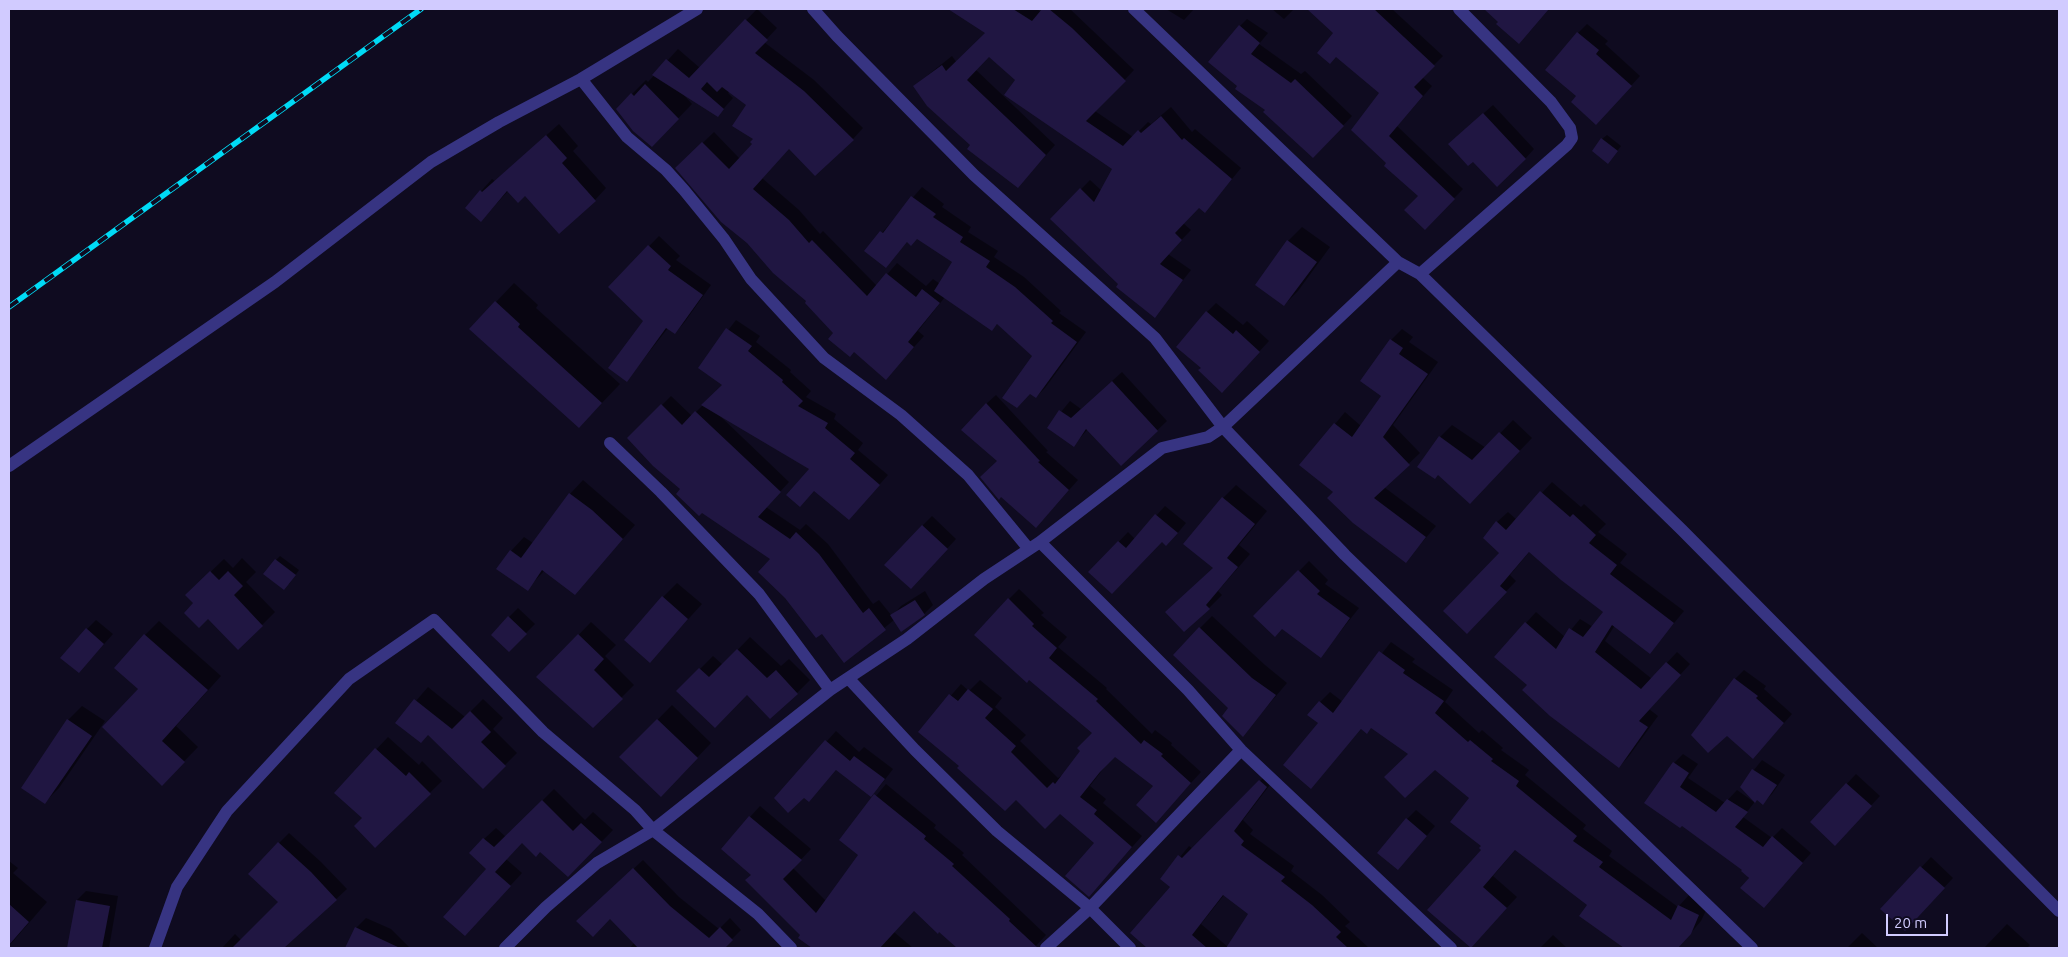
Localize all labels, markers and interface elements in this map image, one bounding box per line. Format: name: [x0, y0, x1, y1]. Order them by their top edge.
scale bar: [1888, 904, 1950, 936]
text: 20 m: [1894, 914, 1927, 931]

